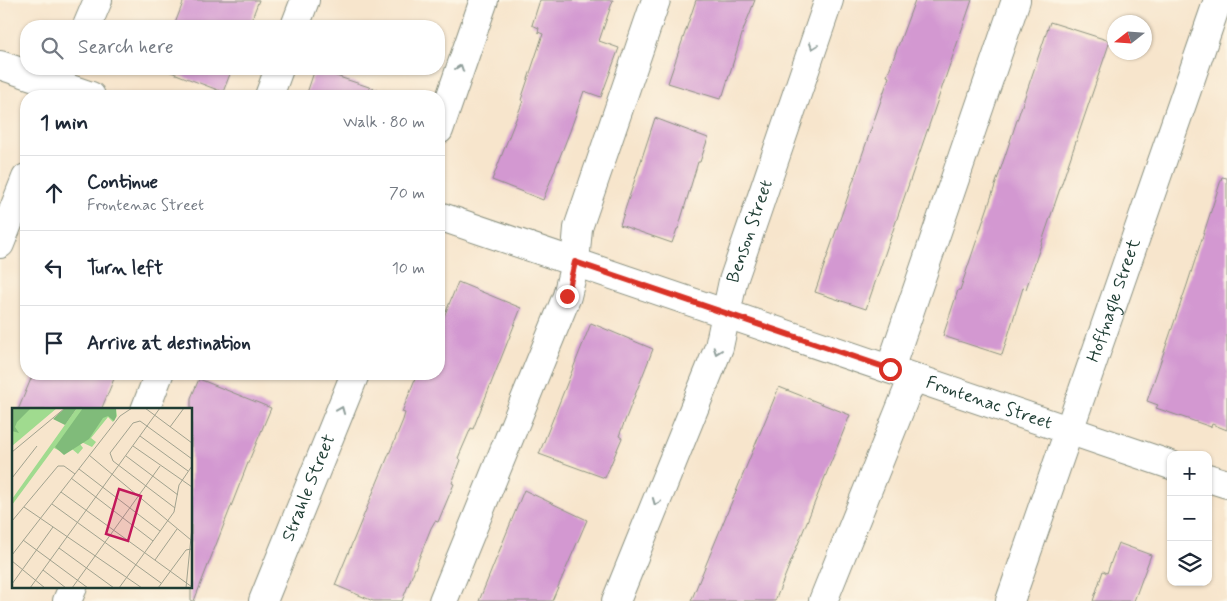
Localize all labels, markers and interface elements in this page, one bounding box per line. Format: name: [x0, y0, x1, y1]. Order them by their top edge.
north arrow: [1107, 15, 1152, 60]
search box: [20, 20, 445, 75]
icon: search: [38, 34, 66, 62]
text: Search here: [78, 35, 174, 60]
one-way arrow: [809, 41, 819, 50]
one-way arrow: [454, 64, 464, 72]
text: 1 min: [40, 109, 88, 137]
text: Walk · 80 m: [343, 112, 425, 133]
text: Continue: [87, 170, 158, 195]
street label: Benson Street: [721, 176, 779, 286]
icon: ahead: [40, 179, 68, 207]
text: 70 m: [389, 183, 425, 204]
text: Frontenac Street: [87, 195, 204, 216]
street label: Hoffnagle Street: [1082, 235, 1147, 365]
icon: left: [40, 254, 68, 282]
text: Turn left: [87, 256, 163, 281]
text: 10 m: [392, 258, 425, 279]
route end: [556, 285, 579, 308]
icon: arrive: [40, 329, 68, 357]
text: Arrive at destination: [87, 331, 251, 356]
one-way arrow: [713, 346, 723, 355]
route start: [879, 358, 902, 381]
street label: Frontenac Street: [923, 371, 1055, 436]
one-way arrow: [334, 406, 345, 415]
inset map: [12, 408, 192, 588]
street label: Strahle Street: [276, 431, 341, 545]
map controls: [1167, 451, 1212, 586]
button: +: [1167, 451, 1212, 496]
button: −: [1167, 496, 1212, 541]
one-way arrow: [652, 497, 662, 505]
button: layers: [1167, 541, 1212, 586]

